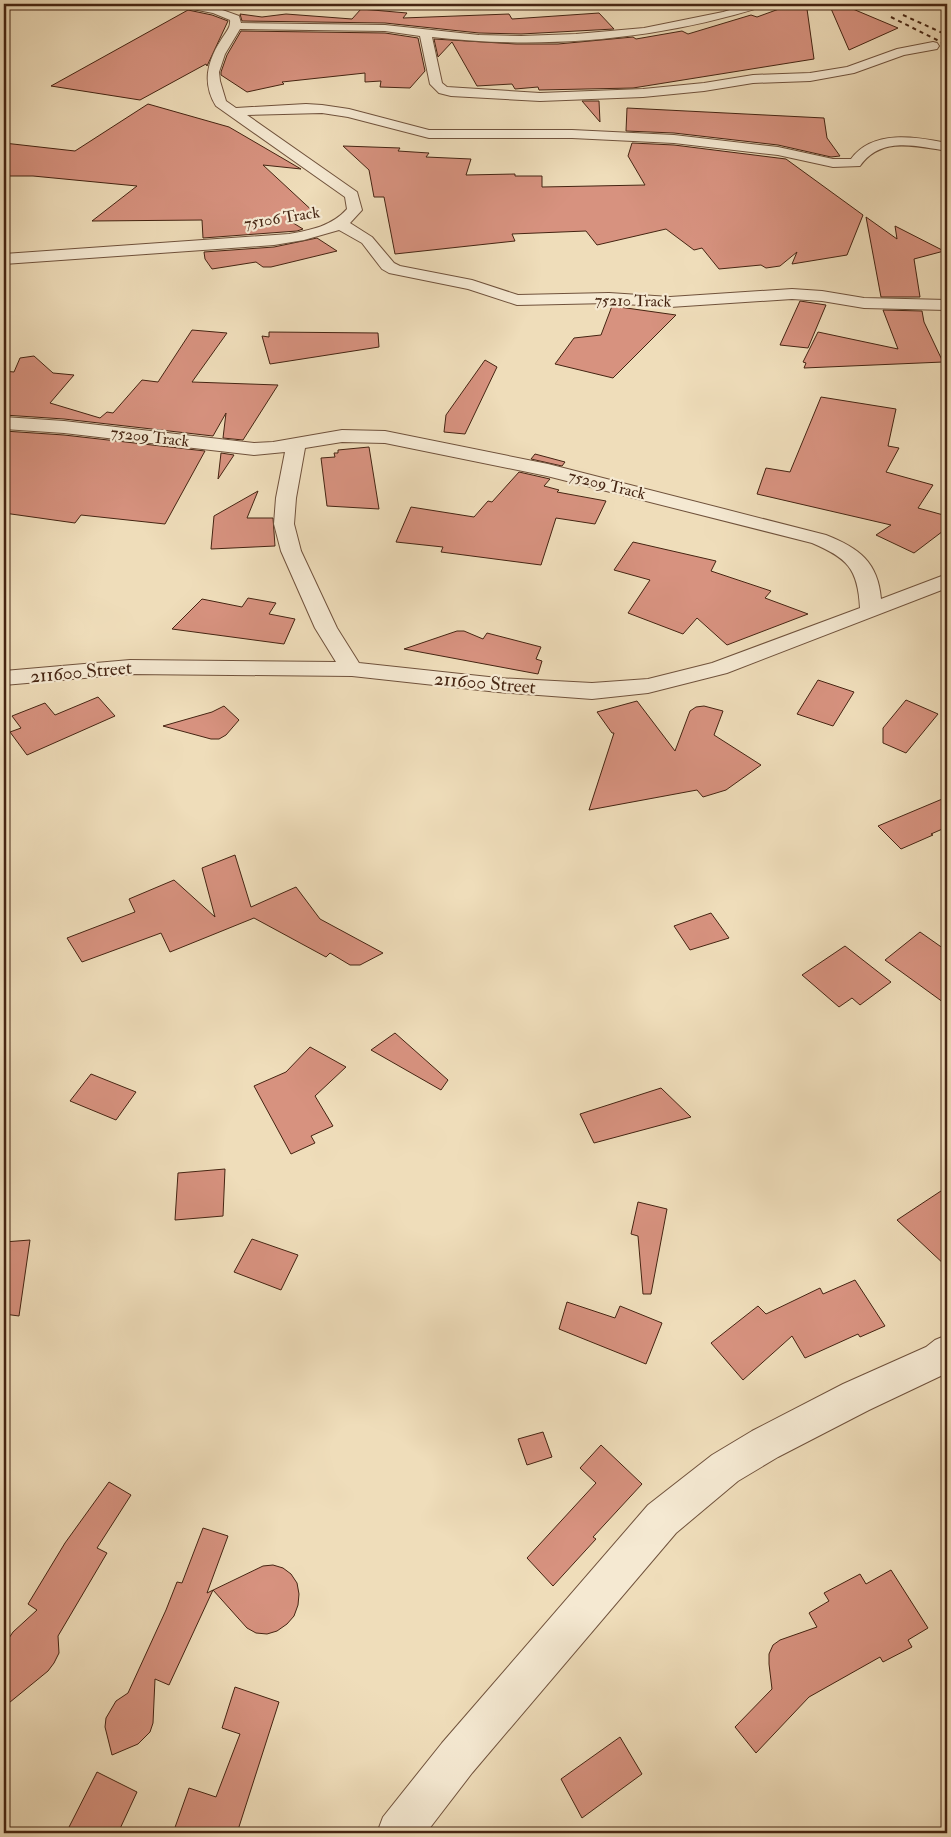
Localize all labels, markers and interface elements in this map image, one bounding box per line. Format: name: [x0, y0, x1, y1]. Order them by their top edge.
street label: 75106 Track: [243, 202, 322, 234]
street label: 75210 Track: [595, 290, 672, 312]
street label: 75209 Track: [110, 422, 191, 452]
street label: 75209 Track: [566, 466, 648, 504]
street label: 211600 Street: [29, 656, 133, 688]
street label: 211600 Street: [433, 667, 537, 699]

